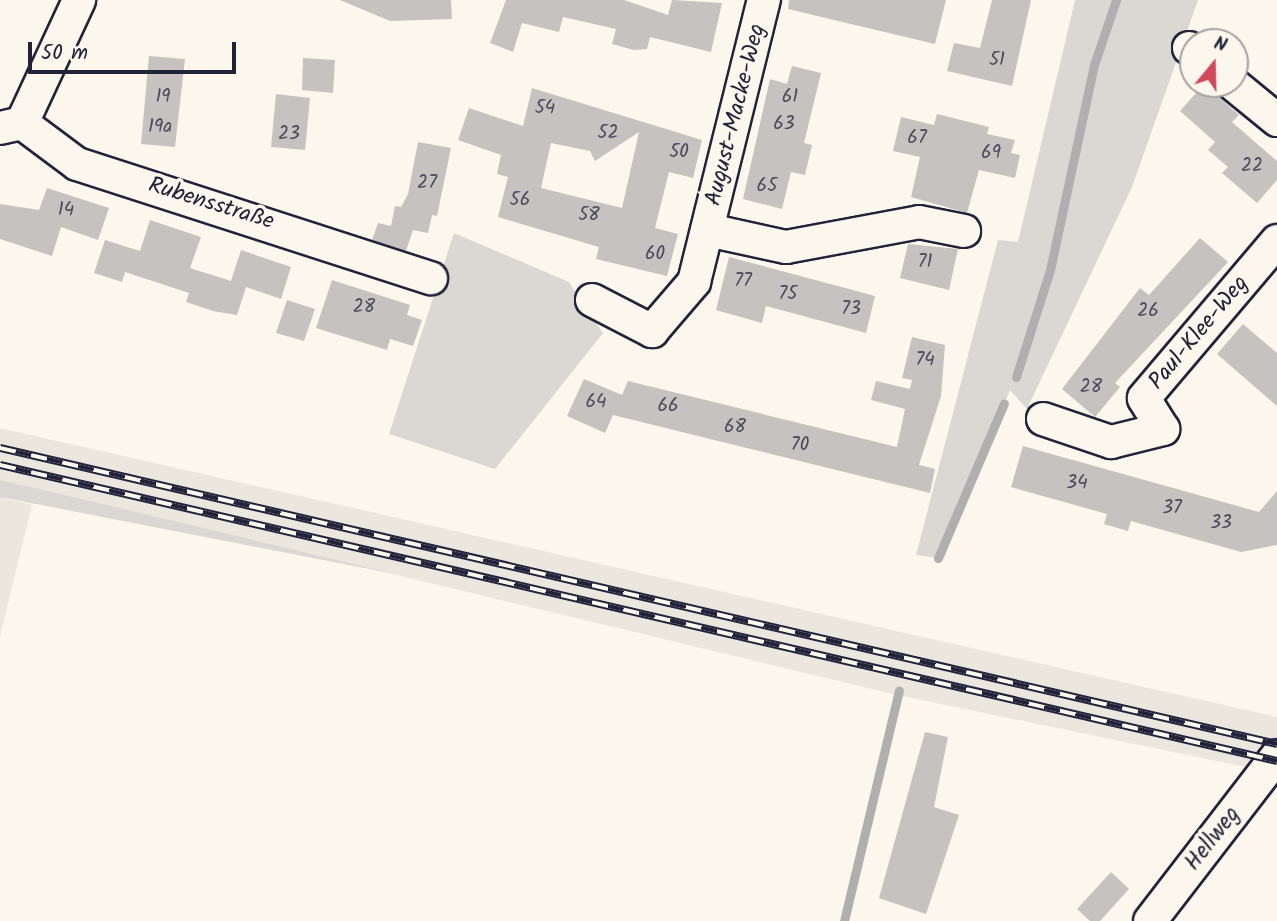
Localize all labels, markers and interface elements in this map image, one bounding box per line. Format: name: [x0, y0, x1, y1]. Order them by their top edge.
street label: August-Macke-Weg: [700, 21, 772, 209]
scale bar: [32, 28, 240, 72]
north arrow: [1179, 28, 1249, 98]
text: N: [1210, 29, 1231, 61]
text: 50 m: [41, 37, 88, 70]
house number: 51: [989, 50, 1005, 72]
house number: 19: [155, 87, 171, 109]
house number: 61: [782, 87, 798, 109]
house number: 54: [535, 98, 555, 120]
house number: 63: [773, 114, 795, 136]
house number: 19a: [148, 117, 172, 139]
house number: 52: [597, 123, 619, 145]
house number: 23: [278, 124, 300, 146]
house number: 67: [907, 128, 927, 150]
house number: 50: [669, 142, 689, 164]
house number: 69: [981, 143, 1001, 165]
house number: 22: [1241, 156, 1263, 178]
street label: Rubensstraße: [145, 172, 277, 236]
house number: 27: [417, 173, 437, 195]
house number: 65: [757, 176, 777, 198]
house number: 56: [510, 190, 530, 212]
house number: 14: [58, 200, 74, 222]
house number: 58: [578, 205, 600, 227]
house number: 60: [645, 244, 665, 266]
house number: 71: [918, 252, 932, 274]
street label: Paul-Klee-Weg: [1143, 270, 1255, 396]
house number: 77: [734, 271, 752, 293]
house number: 75: [779, 284, 797, 306]
house number: 28: [353, 297, 375, 319]
house number: 73: [841, 299, 861, 321]
house number: 26: [1137, 301, 1159, 323]
house number: 74: [915, 350, 935, 372]
house number: 28: [1080, 377, 1102, 399]
house number: 64: [585, 392, 607, 414]
house number: 66: [657, 396, 679, 418]
house number: 68: [724, 417, 746, 439]
house number: 70: [791, 435, 809, 457]
house number: 34: [1066, 473, 1088, 495]
house number: 37: [1162, 498, 1182, 520]
house number: 33: [1210, 513, 1232, 535]
street label: Hellweg: [1179, 801, 1247, 877]

